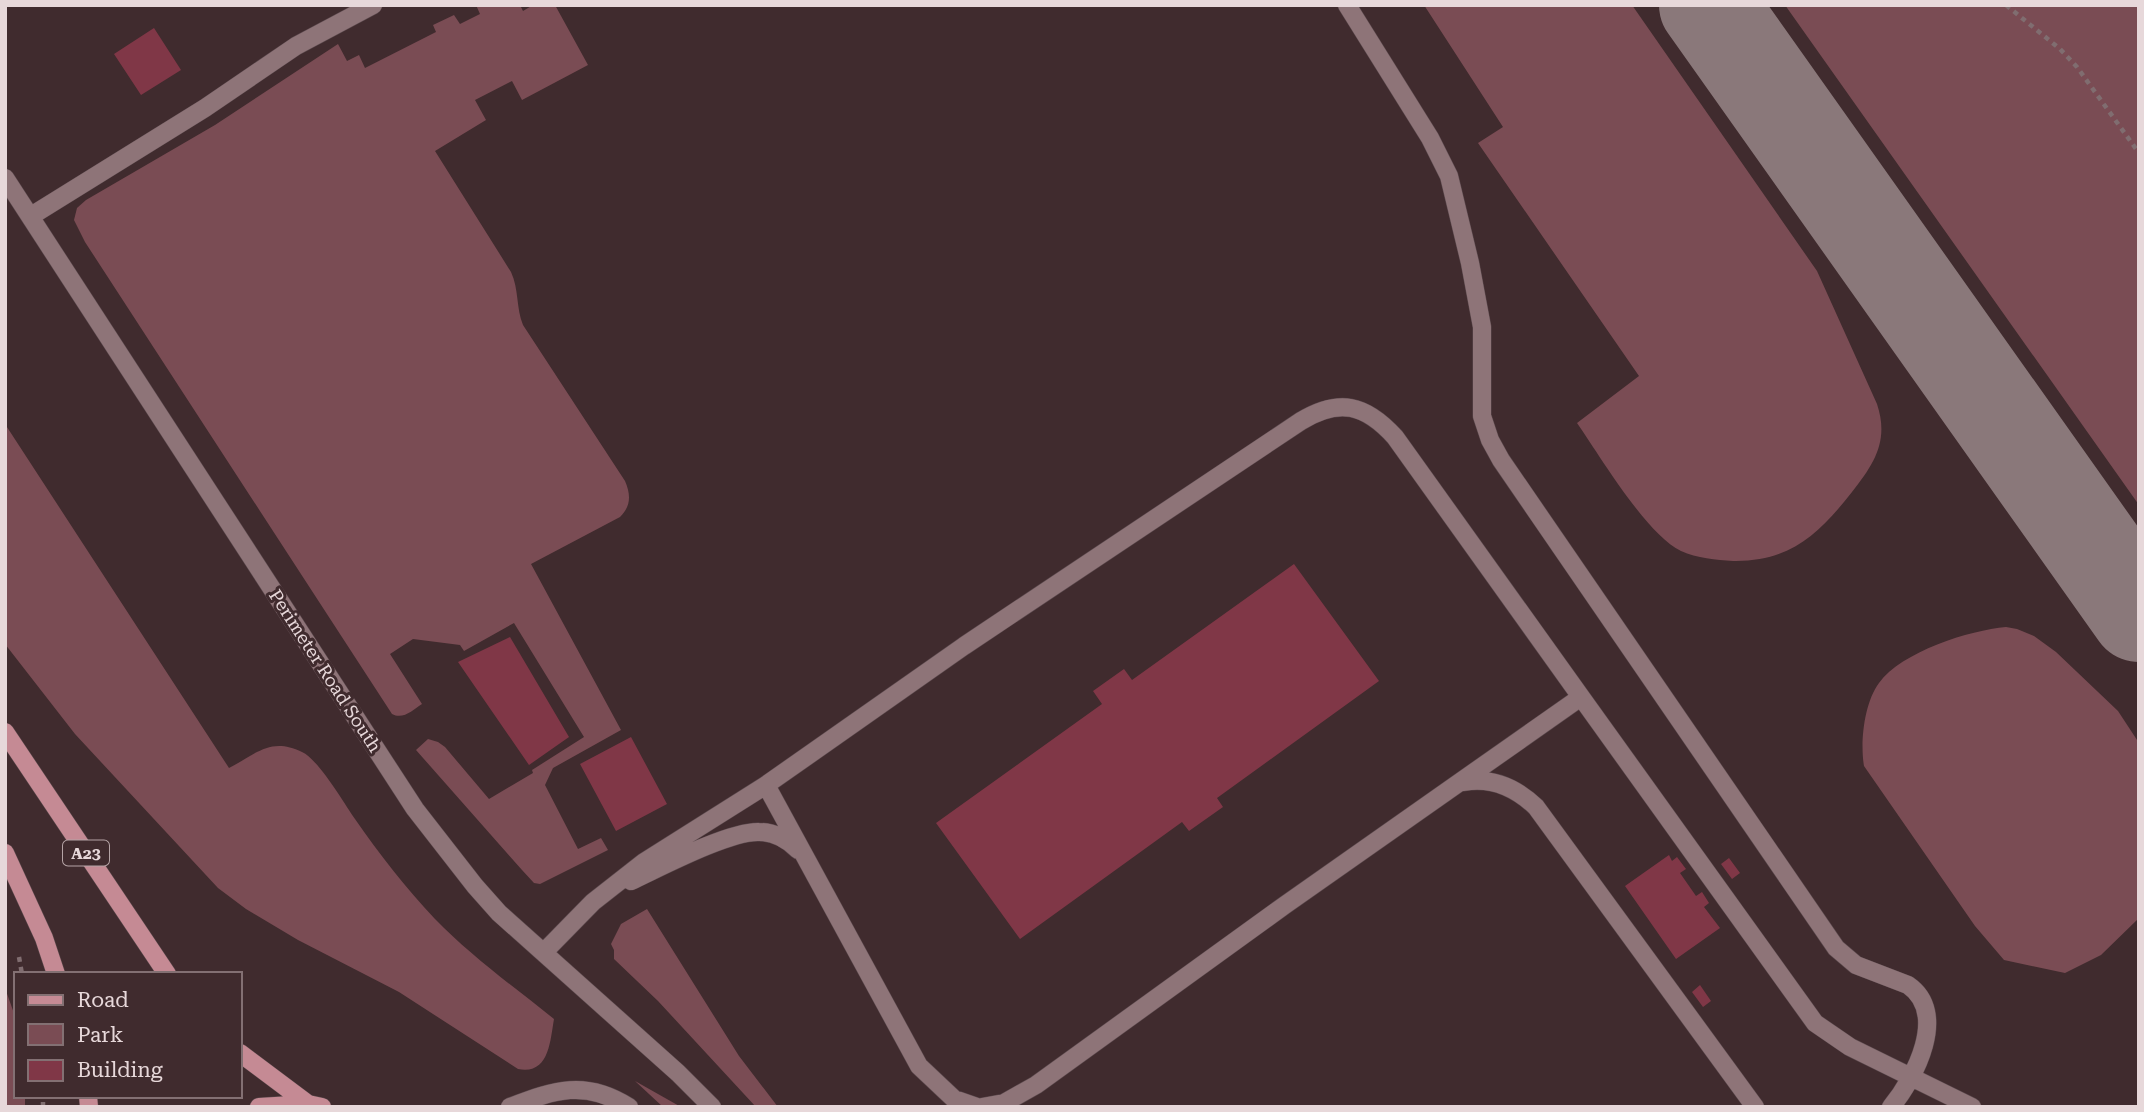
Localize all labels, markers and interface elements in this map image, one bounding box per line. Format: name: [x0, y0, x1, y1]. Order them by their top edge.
street label: Perimeter Road South: [265, 585, 386, 756]
road number: A23: [63, 840, 109, 866]
legend: [14, 972, 242, 1098]
text: Road: [77, 988, 129, 1012]
text: Park: [77, 1023, 123, 1047]
text: Building: [77, 1058, 163, 1082]

